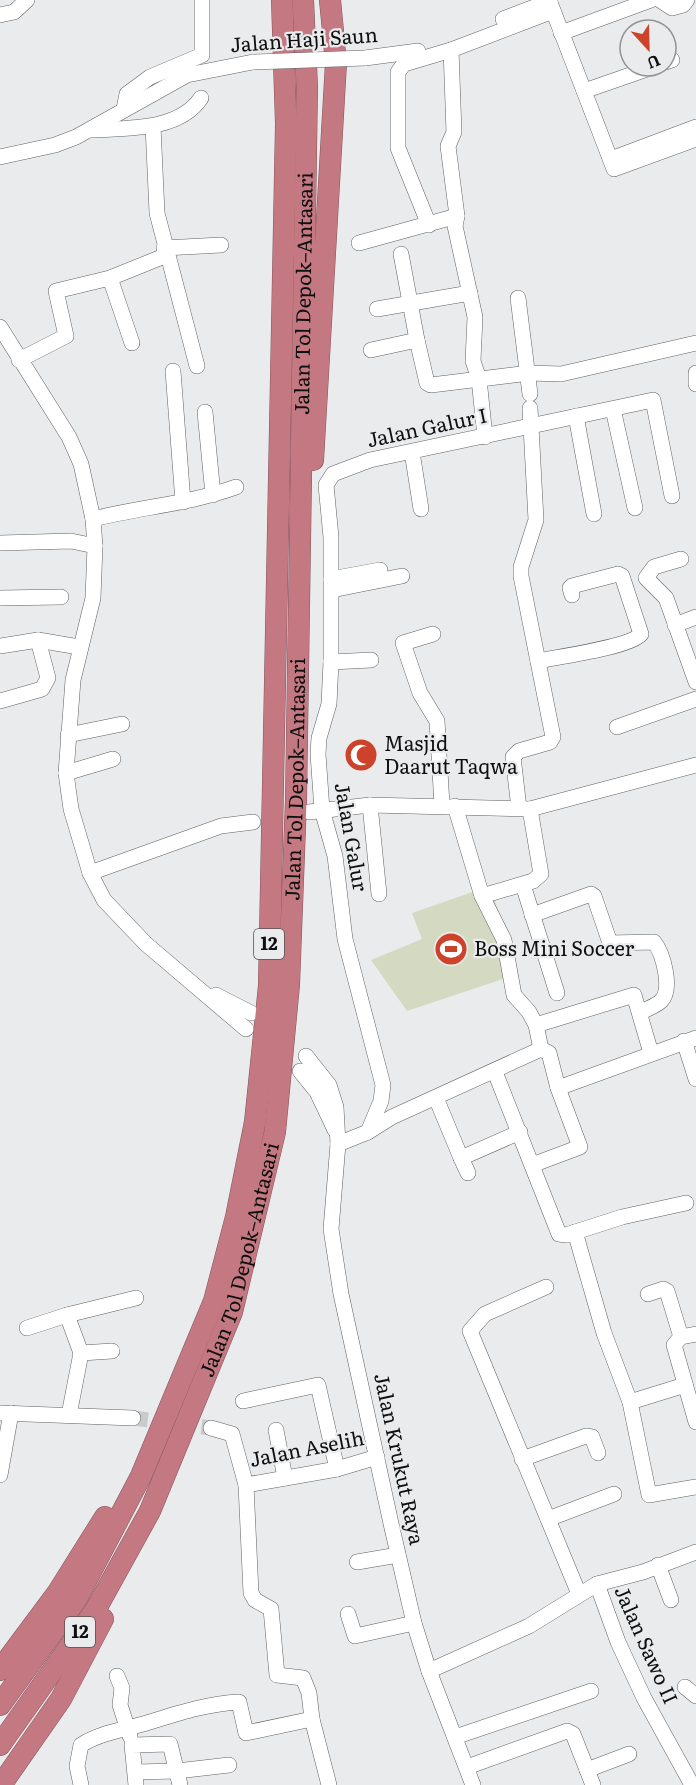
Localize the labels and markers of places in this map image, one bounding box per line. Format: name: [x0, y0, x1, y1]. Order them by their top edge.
place label: Masjid Daarut Taqwa: [384, 727, 518, 780]
mosque icon: Masjid Daarut Taqwa: [343, 737, 379, 773]
sports icon: Boss Mini Soccer: [433, 931, 469, 967]
place label: Boss Mini Soccer: [474, 932, 635, 962]

